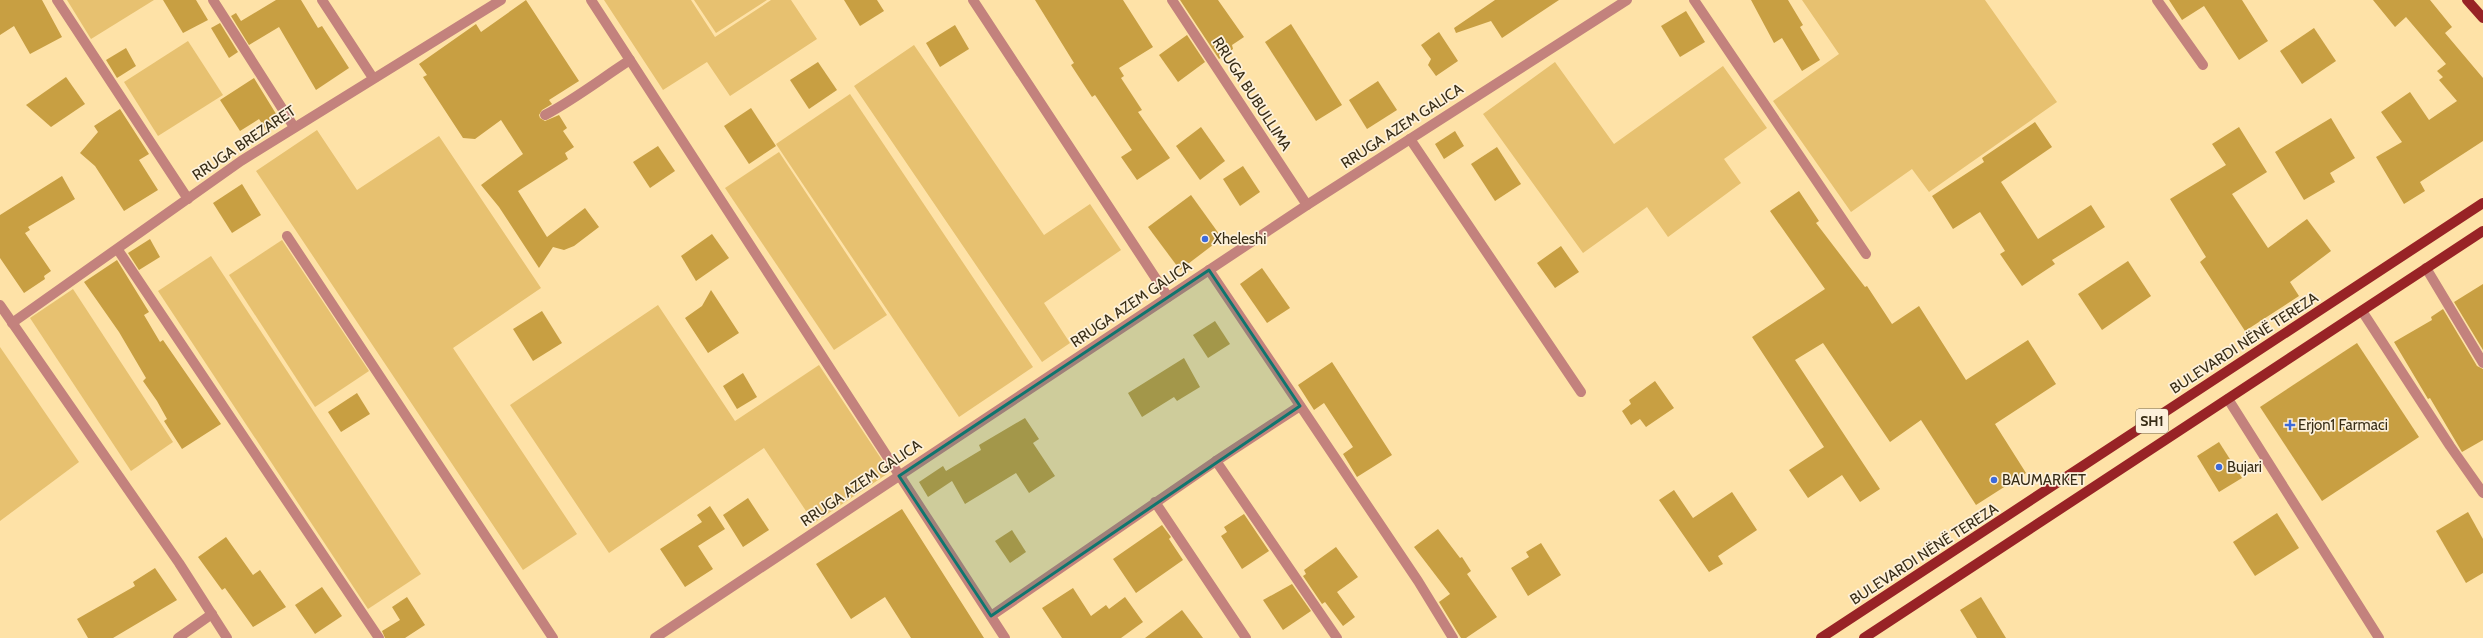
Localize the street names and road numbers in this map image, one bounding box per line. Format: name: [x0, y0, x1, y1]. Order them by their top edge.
street label: RRUGA BUBULLIMA: [1209, 34, 1296, 155]
street label: RRUGA AZEM GALICA: [1338, 79, 1467, 172]
street label: RRUGA BREZARET: [189, 102, 299, 184]
street label: RRUGA AZEM GALICA: [1067, 256, 1196, 351]
street label: BULEVARDI NËNË TEREZA: [2167, 288, 2322, 398]
road number: SH1: [2136, 409, 2168, 433]
street label: RRUGA AZEM GALICA: [797, 435, 926, 530]
street label: BULEVARDI NËNË TEREZA: [1847, 499, 2002, 609]

